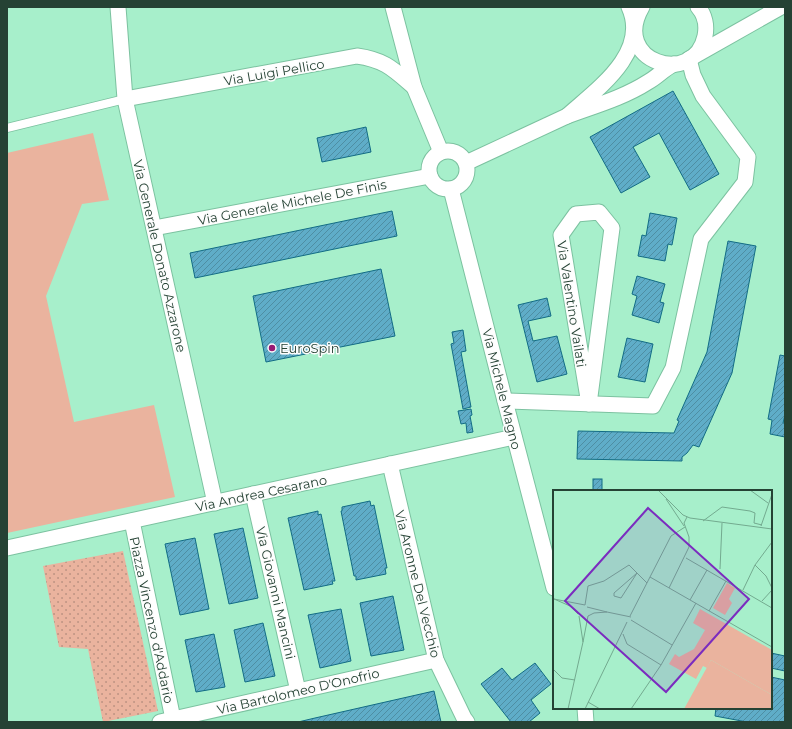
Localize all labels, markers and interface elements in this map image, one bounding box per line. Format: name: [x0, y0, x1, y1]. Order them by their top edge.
street label: Via Luigi Pellico: [222, 55, 326, 89]
street label: Via Generale Donato Azzarone: [130, 158, 190, 354]
street label: Via Generale Michele De Finis: [196, 176, 388, 228]
street label: Via Valentino Vailati: [554, 239, 590, 369]
street label: Via Michele Magno: [479, 327, 525, 451]
place label: EuroSpin: [280, 340, 340, 356]
marker: EuroSpin: [267, 343, 277, 353]
street label: Via Andrea Cesarano: [194, 471, 328, 515]
inset map: [553, 490, 772, 709]
street label: Via Aronne Del Vecchio: [392, 509, 444, 659]
street label: Via Giovanni Mancini: [253, 525, 299, 661]
street label: Piazza Vincenzo d'Addario: [126, 535, 178, 705]
street label: Via Bartolomeo D'Onofrio: [215, 665, 381, 717]

